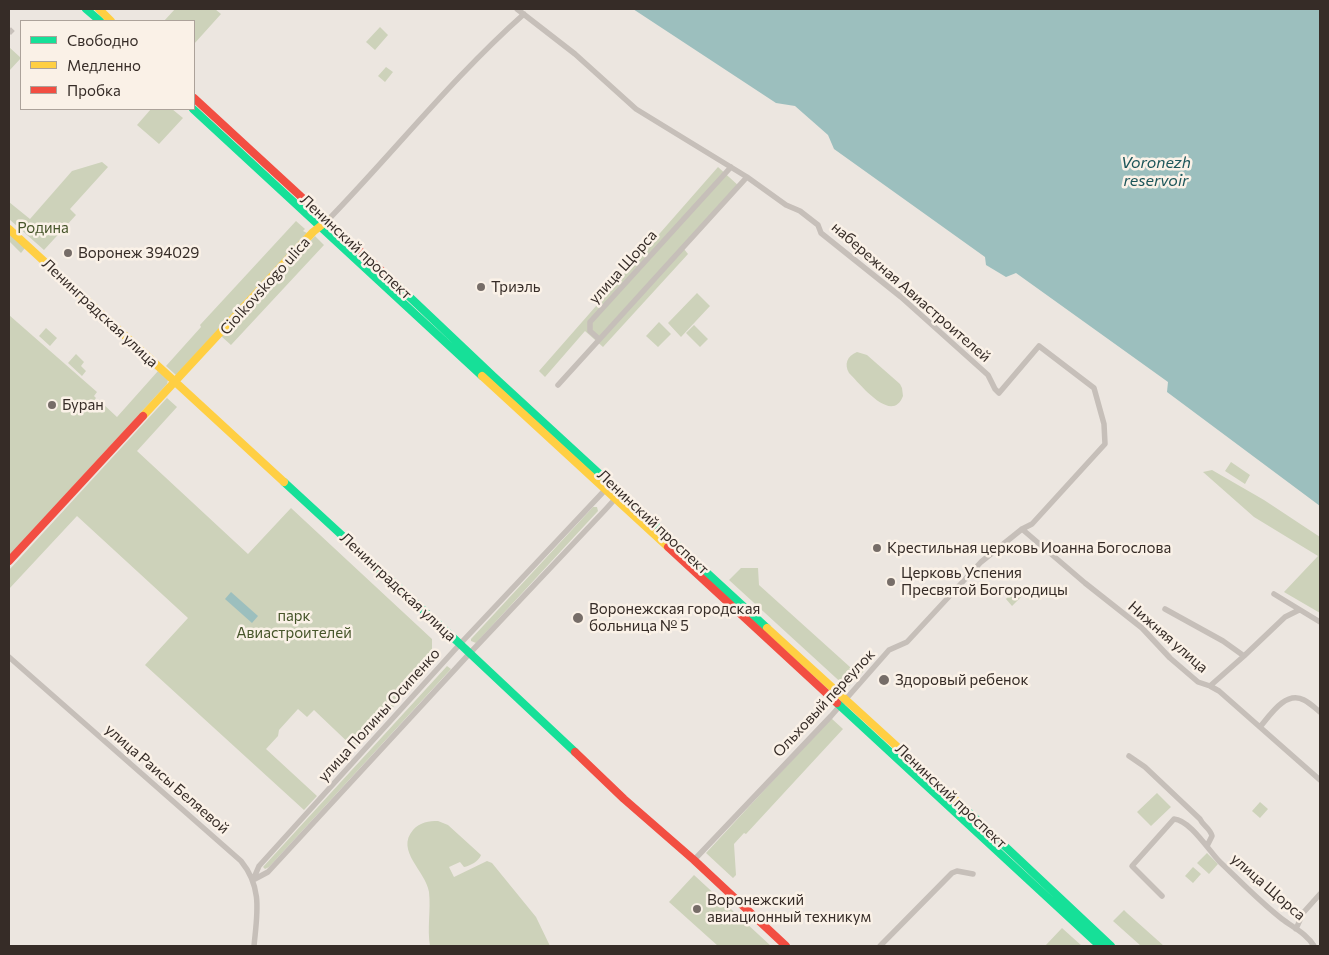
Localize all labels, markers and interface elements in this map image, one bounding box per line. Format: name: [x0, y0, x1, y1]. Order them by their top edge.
legend: [20, 20, 195, 110]
text: Свободно: [67, 31, 138, 49]
text: Медленно: [67, 56, 141, 74]
text: Пробка: [67, 81, 121, 99]
water label: Voronezh reservoir: [1121, 153, 1191, 191]
street label: Ленинский проспект: [297, 191, 415, 303]
street label: набережная Авиастроителей: [828, 218, 994, 366]
park label: Родина: [17, 219, 69, 237]
street label: улица Щорса: [585, 226, 661, 308]
street label: Ciolkovskogo ulica: [216, 233, 314, 339]
place label: Воронеж 394029: [78, 244, 199, 262]
marker: Воронеж 394029: [62, 247, 74, 259]
street label: Ленинградская улица: [38, 255, 162, 371]
place label: Триэль: [491, 278, 541, 296]
marker: Триэль: [475, 281, 487, 293]
place label: Буран: [62, 396, 104, 414]
marker: Буран: [46, 399, 58, 411]
street label: Ленинский проспект: [594, 466, 712, 578]
street label: Ленинградская улица: [336, 529, 460, 645]
place label: Крестильная церковь Иоанна Богослова: [887, 539, 1171, 557]
marker: Крестильная церковь Иоанна Богослова: [871, 542, 883, 554]
place label: Церковь Успения Пресвятой Богородицы: [901, 564, 1068, 599]
marker: Церковь Успения Пресвятой Богородицы: [885, 576, 897, 588]
street label: Нижняя улица: [1124, 597, 1212, 677]
place label: Воронежская городская больница № 5: [589, 600, 760, 635]
park label: парк Авиастроителей: [236, 607, 352, 642]
marker: Воронежская городская больница № 5: [571, 611, 585, 625]
street label: улица Полины Осипенко: [314, 645, 444, 785]
street label: Ольховый переулок: [769, 645, 879, 761]
place label: Здоровый ребенок: [895, 671, 1029, 689]
marker: Здоровый ребенок: [877, 673, 891, 687]
street label: улица Раисы Беляевой: [101, 720, 233, 838]
street label: Ленинский проспект: [892, 740, 1010, 852]
street label: улица Щорса: [1227, 850, 1309, 924]
place label: Воронежский авиационный техникум: [707, 891, 871, 926]
marker: Воронежский авиационный техникум: [691, 903, 703, 915]

